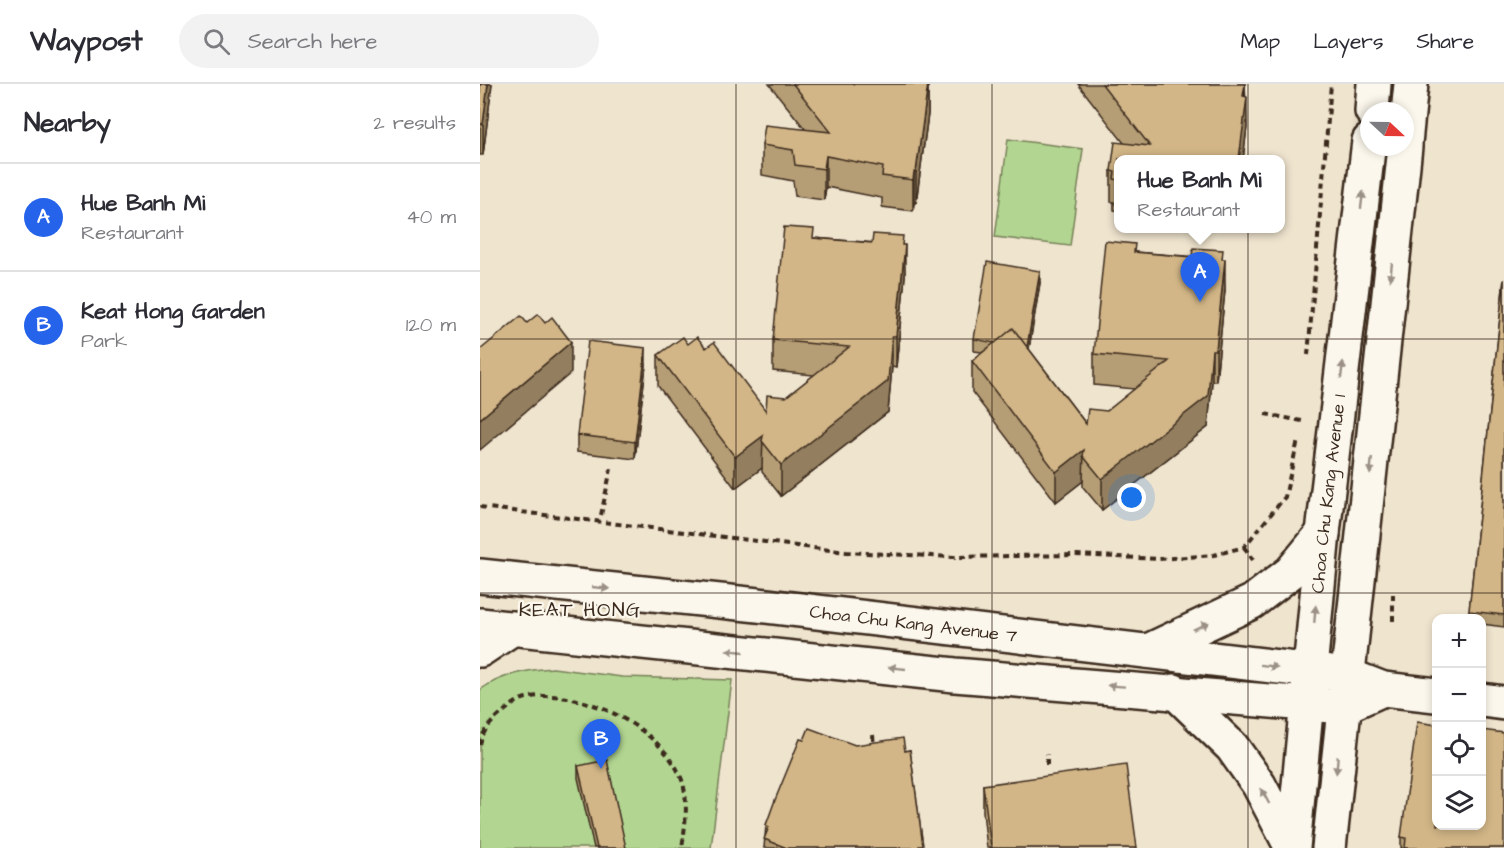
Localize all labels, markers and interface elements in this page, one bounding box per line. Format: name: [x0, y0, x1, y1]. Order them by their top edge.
search box: [179, 14, 599, 68]
text: Waypost: [30, 22, 143, 61]
icon: search: [200, 25, 233, 58]
text: Search here: [248, 26, 378, 57]
text: Map: [1240, 27, 1280, 56]
text: Layers: [1313, 27, 1383, 56]
text: Share: [1416, 27, 1474, 56]
north arrow: [1360, 102, 1414, 156]
text: Nearby: [24, 105, 111, 141]
text: 2 results: [373, 109, 456, 137]
popup: [1114, 155, 1285, 233]
text: Hue Banh Mi: [1137, 165, 1262, 196]
text: Hue Banh Mi: [81, 188, 205, 219]
one-way arrow: [1357, 191, 1367, 210]
text: Restaurant: [1137, 196, 1240, 224]
text: A: [37, 203, 50, 231]
text: 40 m: [406, 203, 456, 231]
text: Restaurant: [81, 219, 184, 247]
pin: A: [1180, 252, 1220, 302]
one-way arrow: [1387, 263, 1396, 282]
text: Keat Hong Garden: [81, 296, 265, 327]
text: B: [36, 311, 51, 339]
text: 120 m: [406, 311, 456, 339]
text: Park: [81, 327, 127, 355]
one-way arrow: [1337, 361, 1347, 380]
street label: Choa Chu Kang Avenue 1: [1305, 393, 1352, 594]
one-way arrow: [1366, 456, 1376, 475]
your location: [1117, 483, 1146, 512]
one-way arrow: [591, 583, 610, 593]
district label: KEAT HONG: [519, 596, 641, 624]
street label: Choa Chu Kang Avenue 7: [808, 599, 1018, 648]
one-way arrow: [1311, 604, 1320, 623]
map controls: [1432, 614, 1486, 830]
button: +: [1432, 614, 1486, 668]
one-way arrow: [1192, 622, 1209, 631]
one-way arrow: [726, 646, 745, 656]
one-way arrow: [1259, 662, 1278, 671]
one-way arrow: [888, 663, 907, 673]
button: −: [1432, 668, 1486, 722]
one-way arrow: [1106, 682, 1125, 691]
pin: B: [582, 720, 620, 769]
button: locate: [1432, 722, 1486, 776]
one-way arrow: [1332, 755, 1342, 774]
button: layers: [1432, 776, 1486, 830]
one-way arrow: [1260, 787, 1270, 804]

